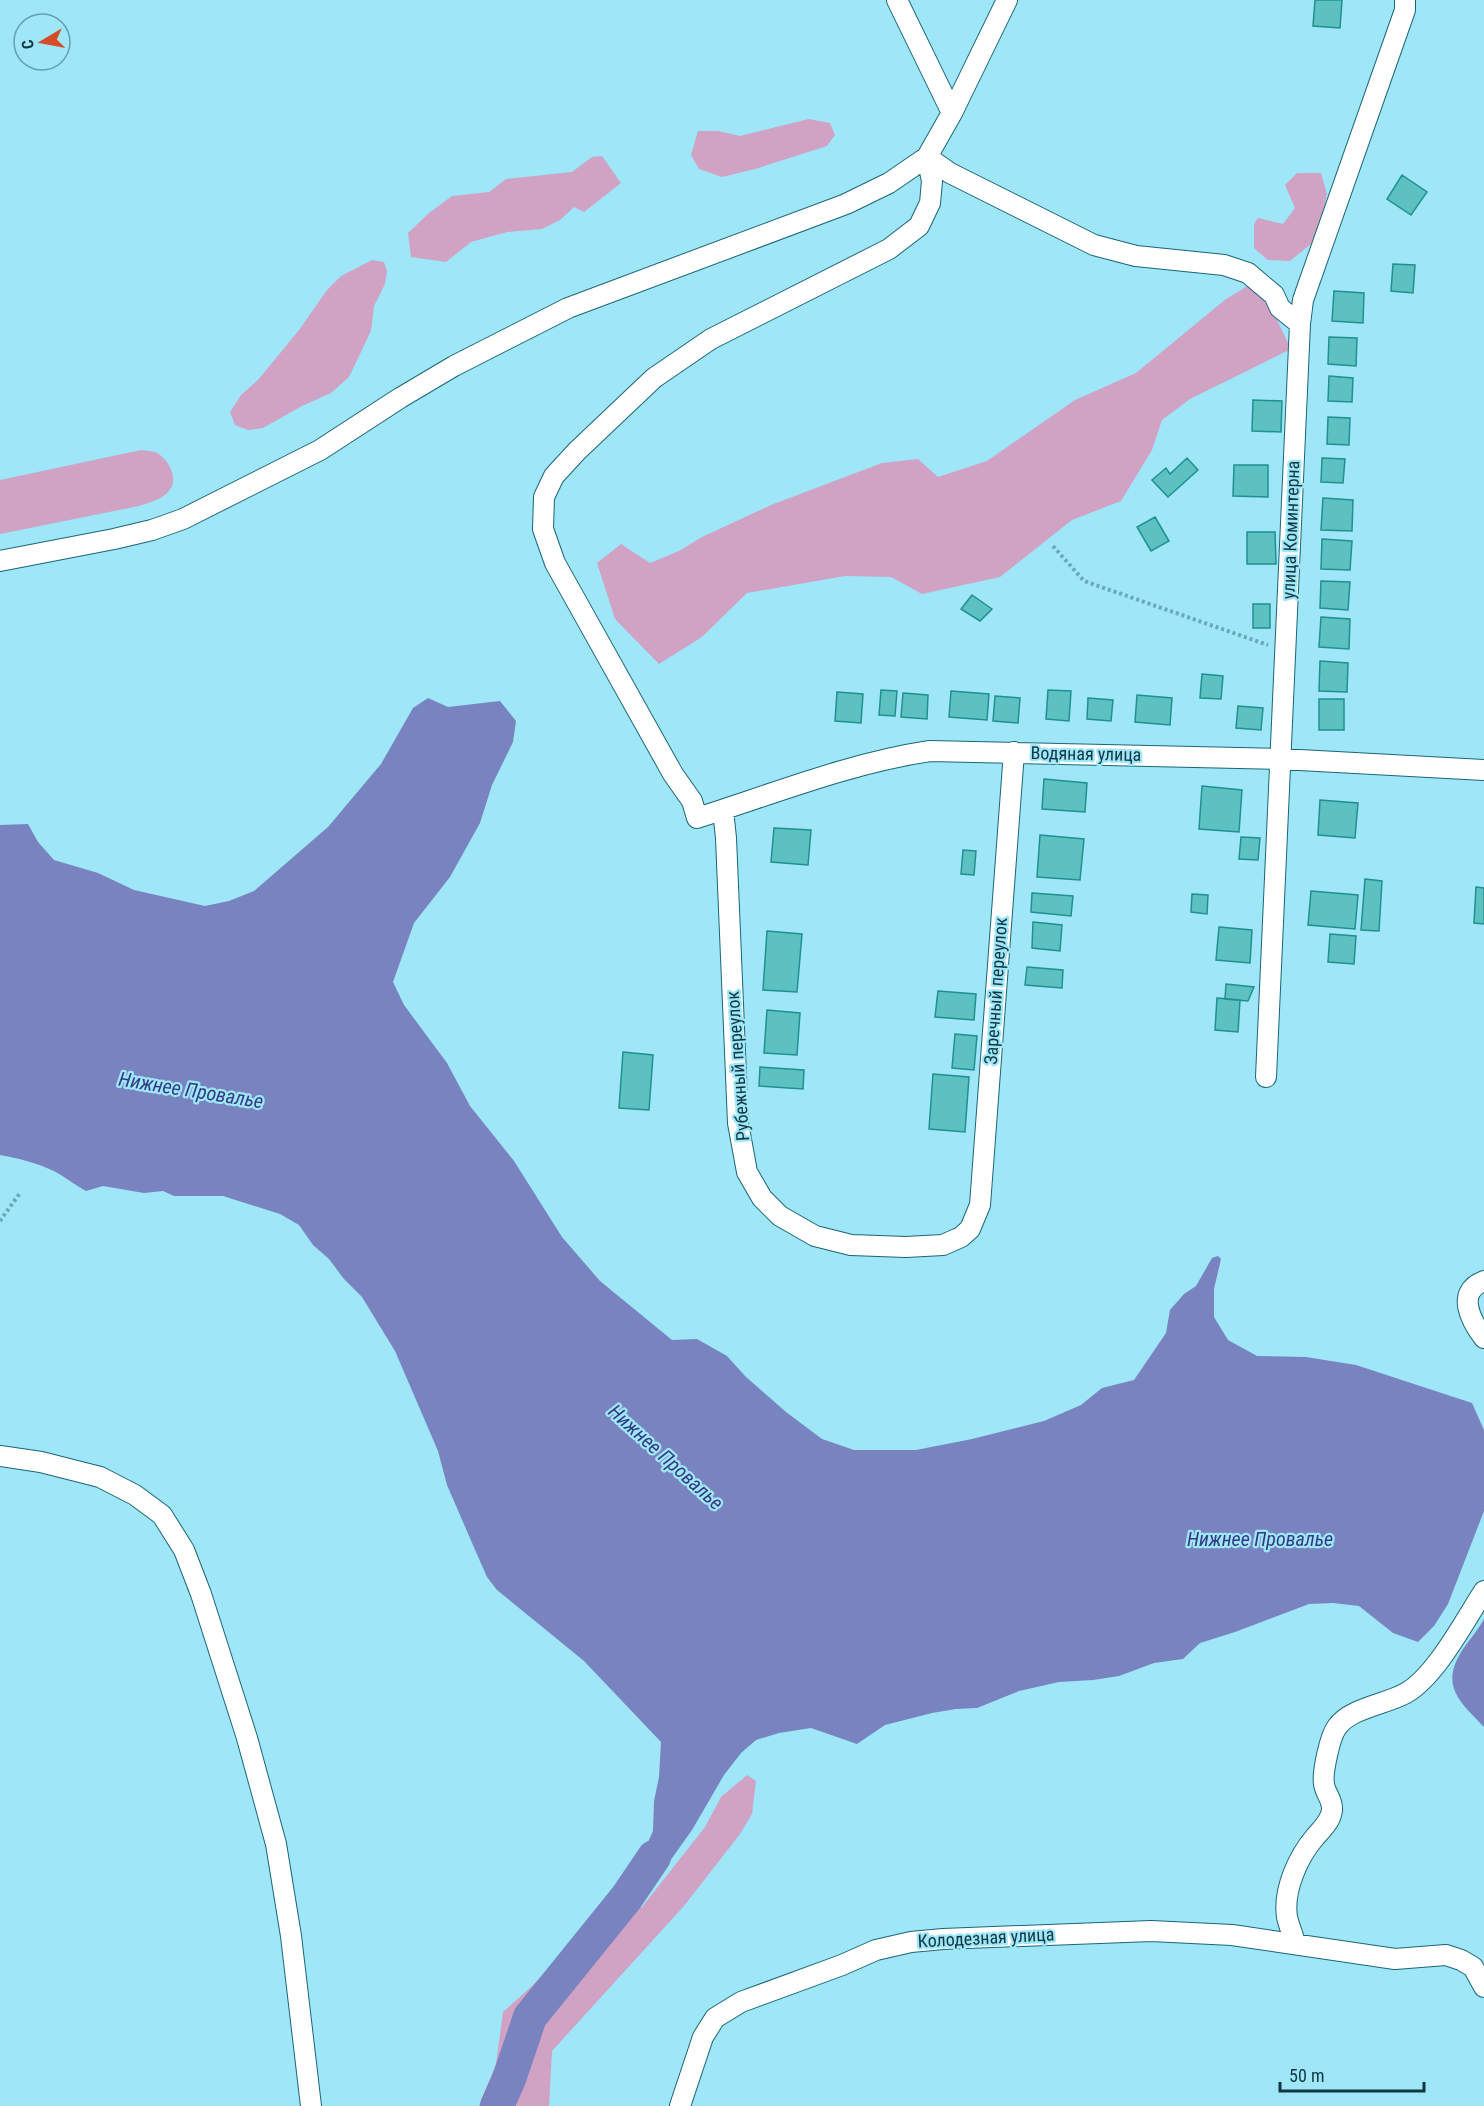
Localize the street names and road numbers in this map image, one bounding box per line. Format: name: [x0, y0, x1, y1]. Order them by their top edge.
street label: улица Коминтерна: [1278, 460, 1303, 600]
street label: Водяная улица: [1030, 742, 1142, 765]
street label: Заречный переулок: [980, 916, 1011, 1065]
street label: Рубежный переулок: [722, 990, 753, 1142]
street label: Колодезная улица: [917, 1923, 1055, 1952]

